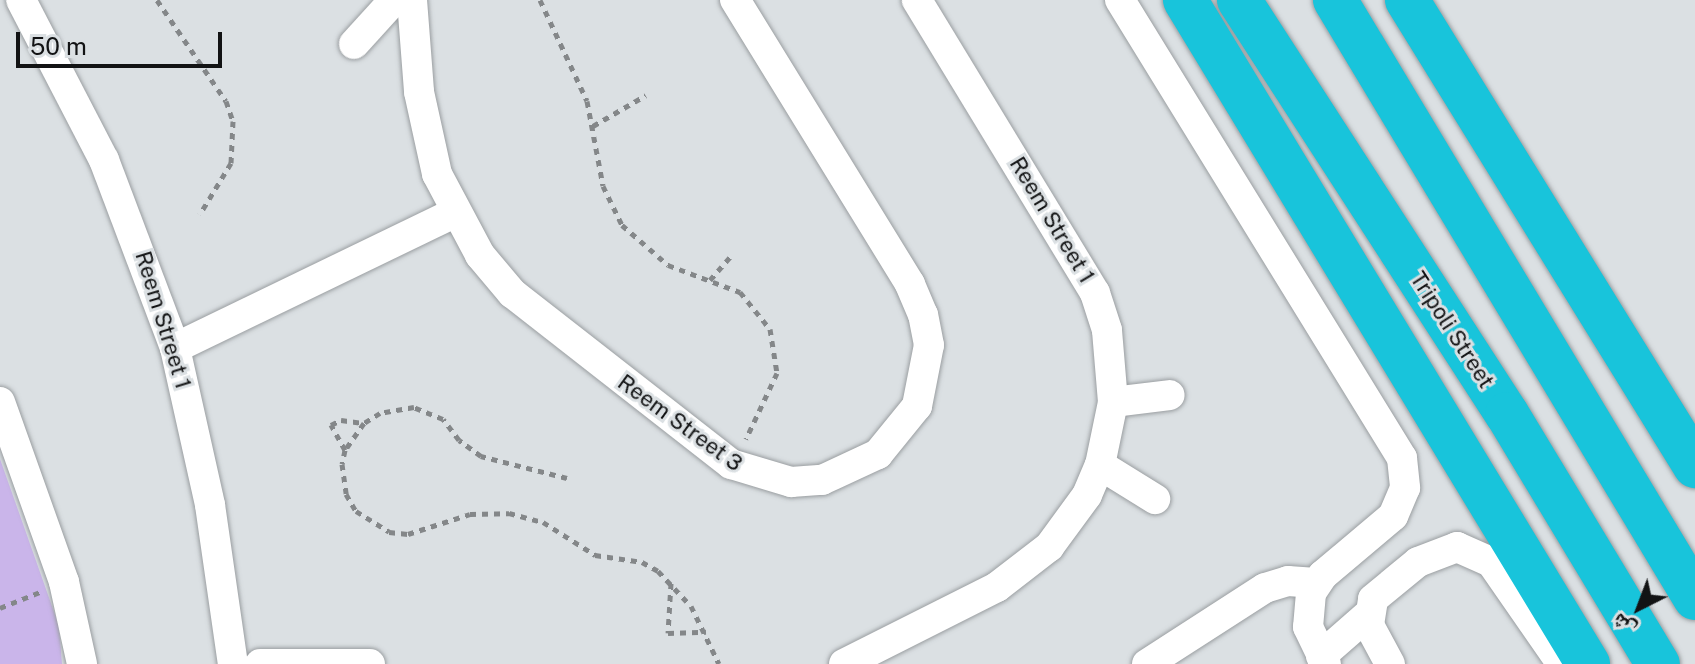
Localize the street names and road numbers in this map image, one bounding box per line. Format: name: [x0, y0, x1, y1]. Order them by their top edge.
street label: Reem Street 1: [1004, 152, 1100, 288]
street label: Reem Street 1: [130, 248, 196, 392]
street label: Tripoli Street: [1405, 267, 1499, 393]
street label: Reem Street 3: [613, 369, 747, 477]

